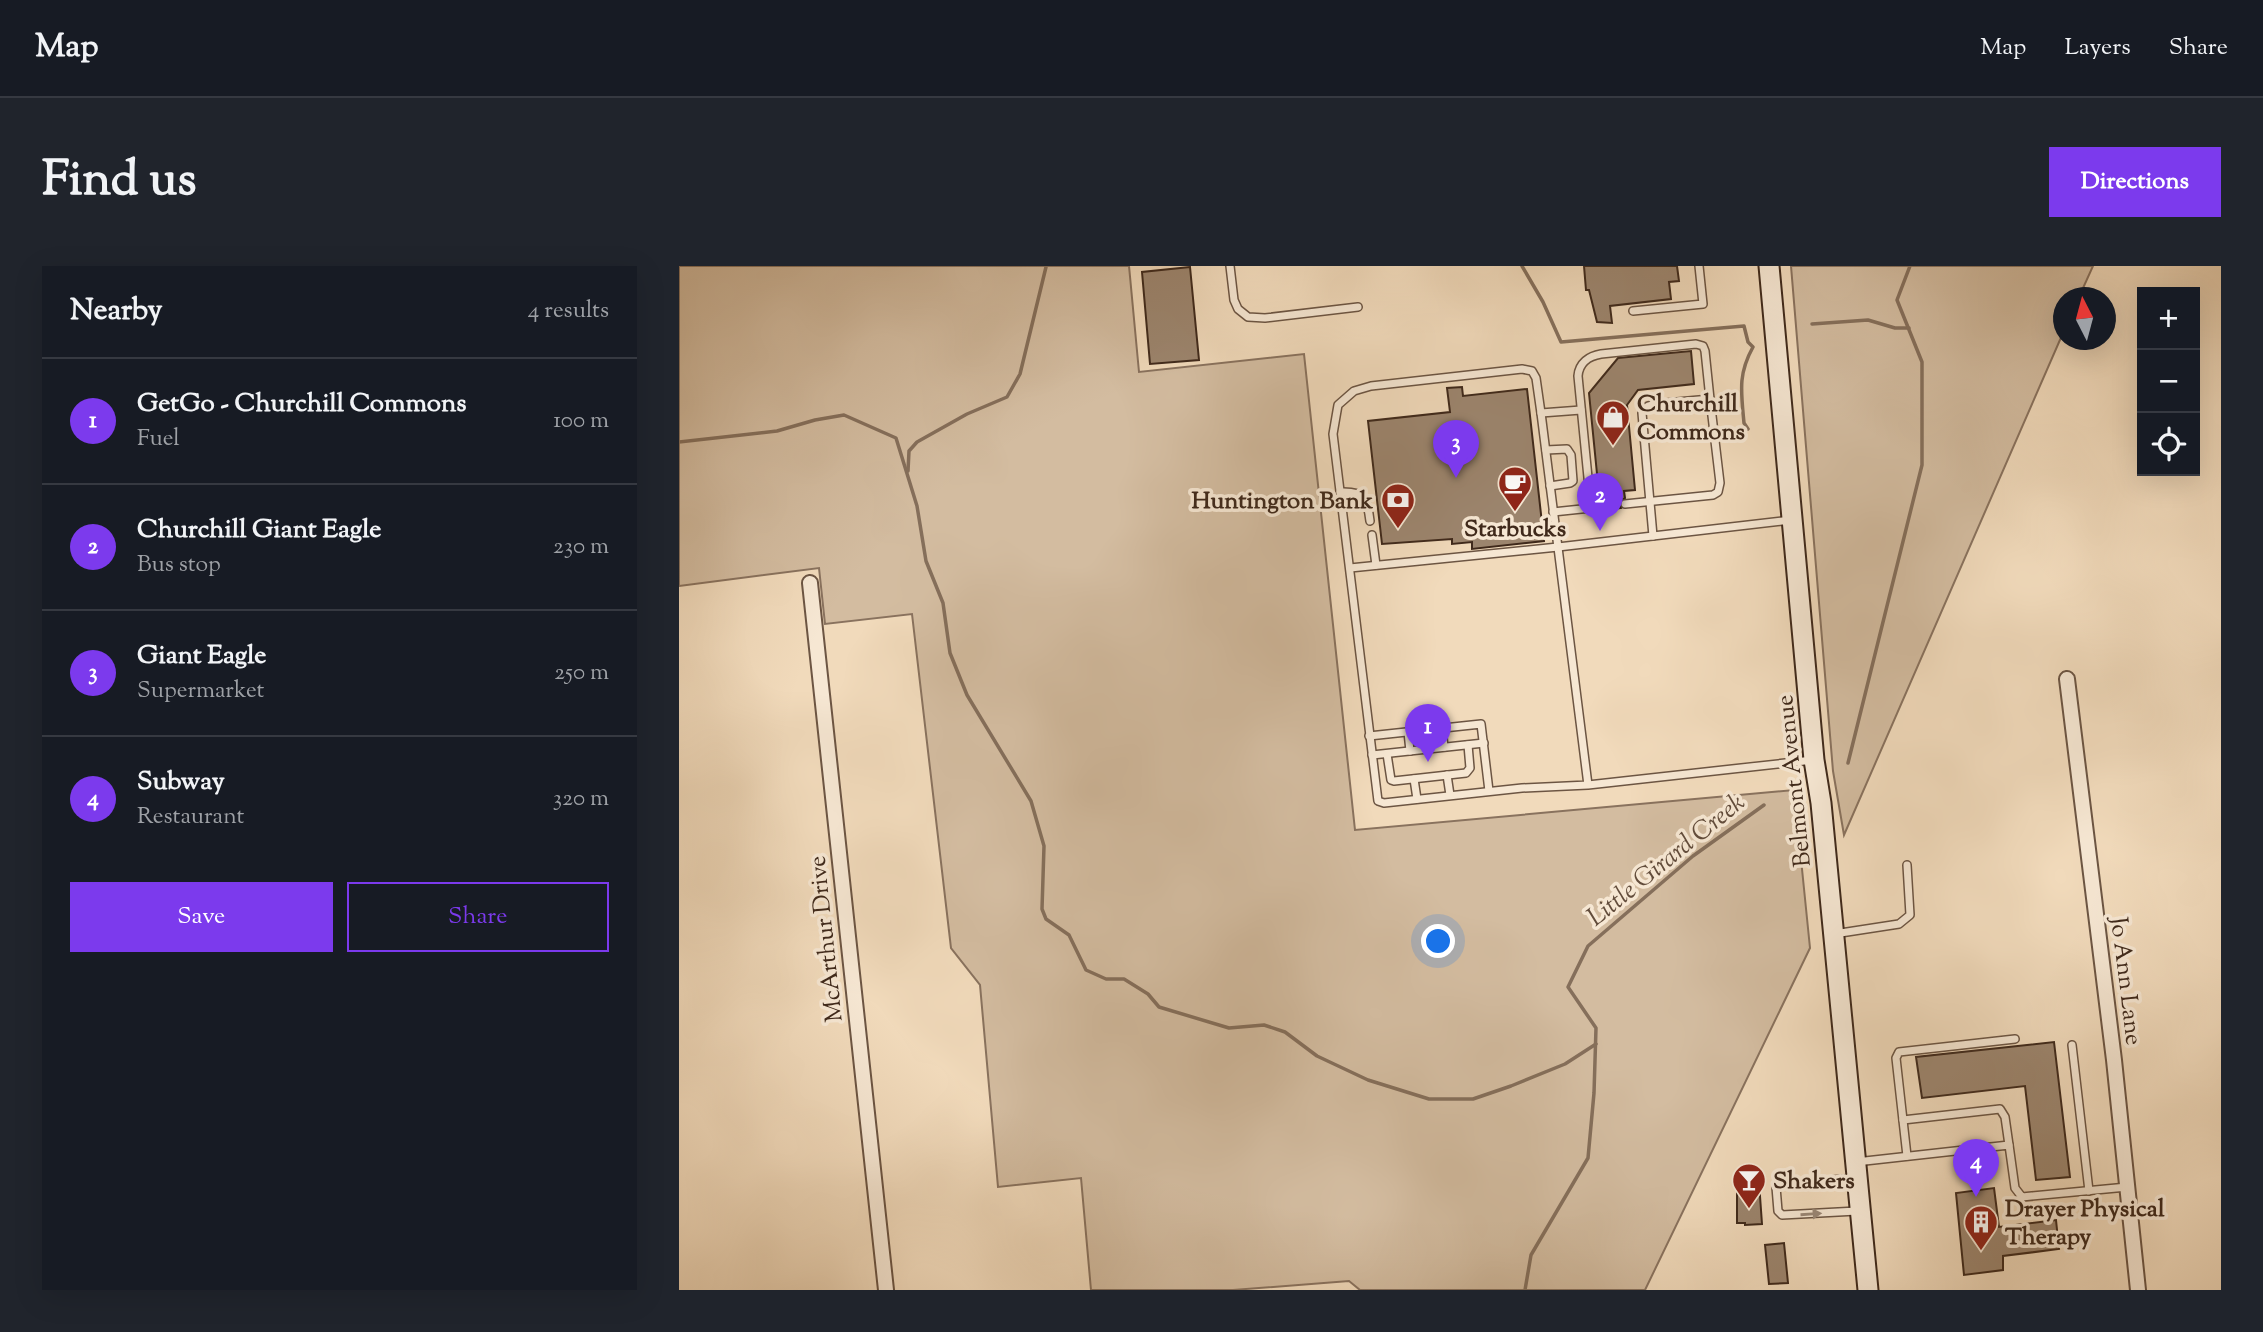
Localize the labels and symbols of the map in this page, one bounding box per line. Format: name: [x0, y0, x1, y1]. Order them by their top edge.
north arrow: [2053, 287, 2116, 350]
place label: Churchill Commons: [1637, 388, 1745, 450]
shop icon: Churchill Commons: [1594, 398, 1632, 447]
pin: 3: [1433, 420, 1479, 478]
cafe icon: Starbucks: [1496, 464, 1534, 513]
pin: 2: [1577, 473, 1623, 531]
bank icon: Huntington Bank: [1379, 481, 1417, 530]
place label: Huntington Bank: [1191, 485, 1374, 519]
place label: Starbucks: [1464, 513, 1566, 547]
street label: Belmont Avenue: [1769, 693, 1821, 869]
pin: 1: [1405, 704, 1451, 762]
water label: Little Girard Creek: [1580, 785, 1754, 936]
street label: McArthur Drive: [801, 854, 853, 1024]
street label: Jo Ann Lane: [2100, 913, 2150, 1047]
your location: [1421, 924, 1455, 958]
pin: 4: [1953, 1139, 1999, 1197]
bar icon: Shakers: [1730, 1161, 1768, 1210]
place label: Shakers: [1773, 1165, 1855, 1199]
place label: Drayer Physical Therapy: [2005, 1193, 2165, 1255]
building icon: Drayer Physical Therapy: [1962, 1203, 2000, 1252]
one-way arrow: [1800, 1208, 1822, 1219]

